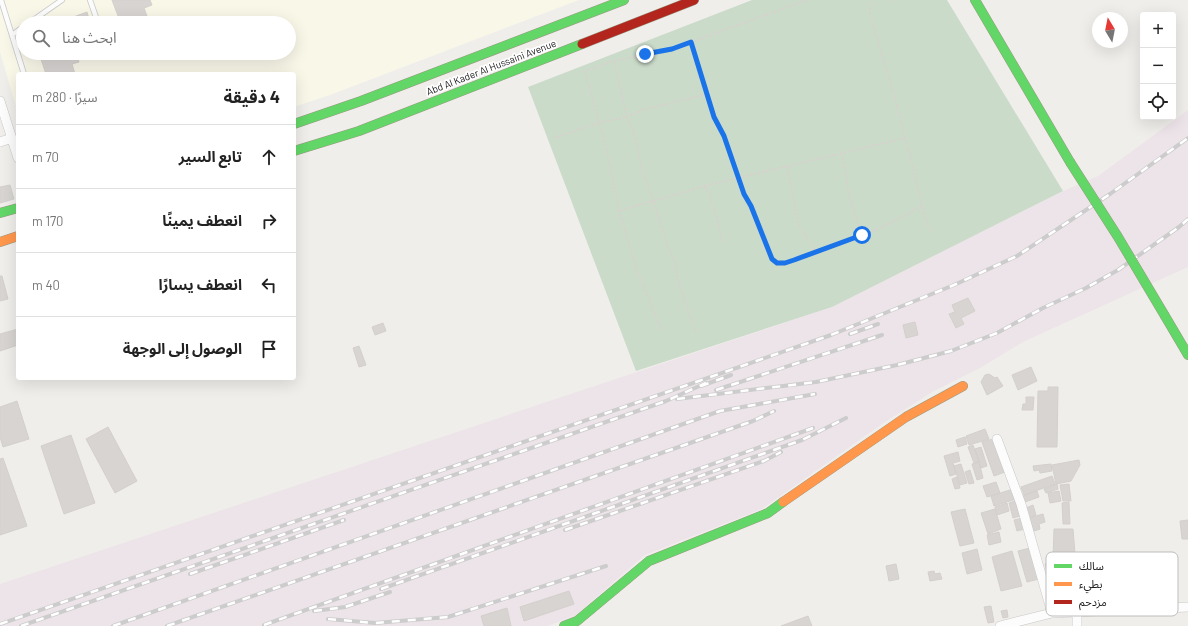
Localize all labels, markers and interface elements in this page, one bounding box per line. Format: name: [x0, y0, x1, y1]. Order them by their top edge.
north arrow: [1092, 12, 1128, 48]
map controls: [1140, 12, 1176, 120]
button: +: [1140, 12, 1176, 48]
search box: [16, 16, 296, 60]
icon: search: [30, 27, 52, 49]
text: ابحث هنا: [62, 28, 117, 46]
street label: Abd Al Kader Al Hussaini Avenue: [424, 37, 558, 97]
route end: [636, 45, 654, 63]
button: −: [1140, 48, 1176, 84]
button: locate: [1140, 84, 1176, 120]
text: 4 دقيقة: [224, 86, 280, 106]
text: سيرًا · 280 m: [32, 89, 97, 105]
icon: ahead: [258, 146, 280, 168]
text: تابع السير: [179, 147, 242, 165]
text: 70 m: [32, 149, 59, 165]
icon: right: [258, 210, 280, 232]
text: انعطف يمينًا: [162, 211, 242, 229]
text: 170 m: [32, 213, 63, 229]
route start: [853, 226, 871, 244]
icon: left: [258, 274, 280, 296]
text: انعطف يسارًا: [158, 275, 242, 293]
text: 40 m: [32, 277, 60, 293]
icon: arrive: [258, 338, 280, 360]
text: الوصول إلى الوجهة: [123, 339, 242, 357]
legend: [1046, 552, 1178, 616]
text: سالك: [1079, 559, 1104, 572]
text: بطيء: [1079, 577, 1102, 594]
text: مزدحم: [1079, 595, 1107, 611]

